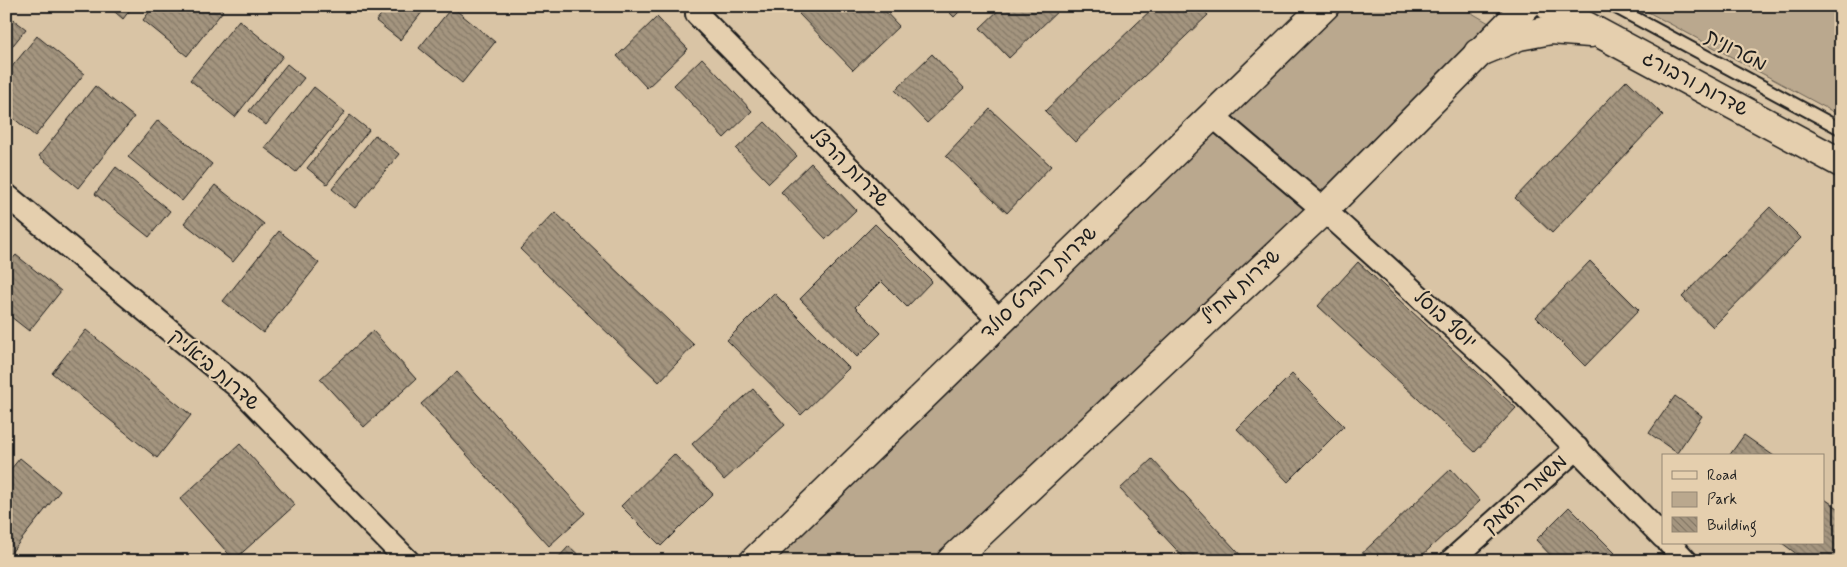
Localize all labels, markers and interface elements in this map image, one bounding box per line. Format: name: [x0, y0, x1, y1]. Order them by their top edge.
street label: מטרונית: [1700, 23, 1772, 79]
street label: שדרות ורבורג: [1637, 45, 1753, 123]
street label: שדרות הרצל: [803, 122, 895, 214]
street label: שדרות רוברט סולד: [975, 220, 1103, 346]
street label: שדרות מח"ל: [1195, 243, 1287, 331]
street label: יוסף בוסל: [1408, 284, 1482, 356]
street label: שדרות ביאליק: [163, 323, 265, 417]
street label: משמר העמק: [1477, 449, 1573, 539]
legend: [1662, 454, 1824, 544]
text: Road: [1707, 466, 1737, 486]
text: Park: [1707, 490, 1737, 510]
text: Building: [1707, 516, 1757, 537]

